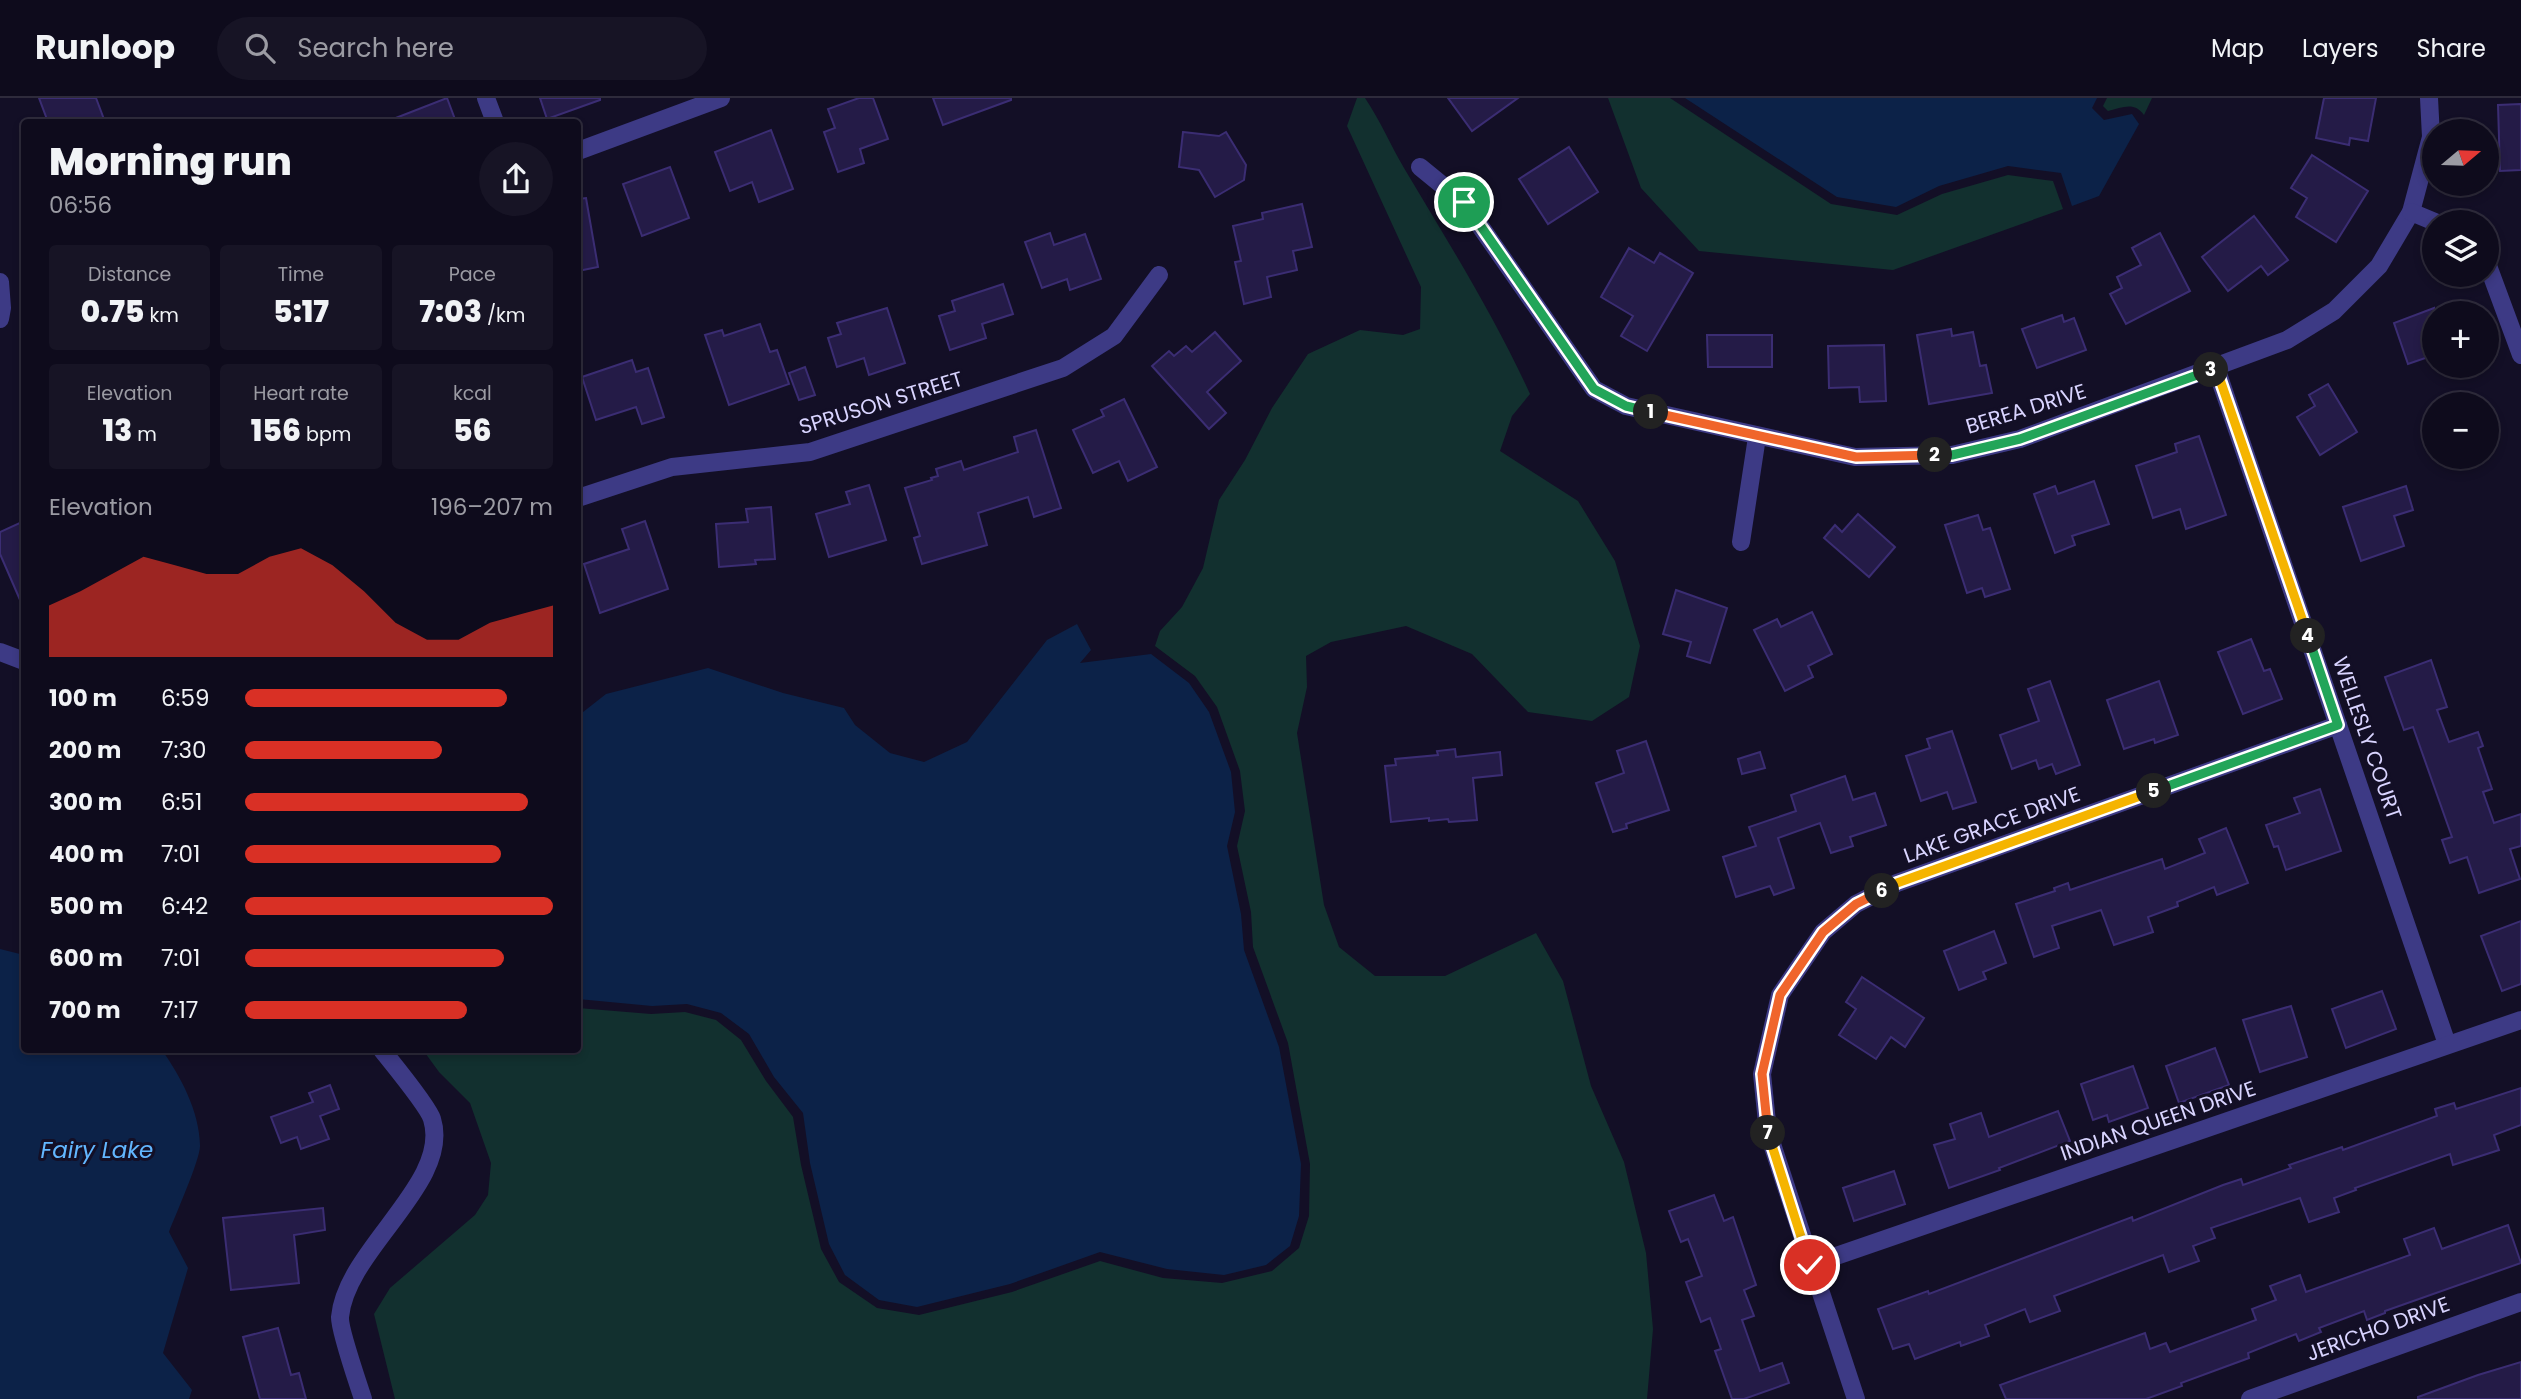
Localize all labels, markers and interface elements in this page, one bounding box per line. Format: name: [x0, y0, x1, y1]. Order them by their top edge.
search box: [217, 17, 707, 80]
text: Runloop: [35, 24, 175, 71]
icon: search: [241, 29, 279, 67]
text: Search here: [297, 30, 454, 66]
text: Map: [2211, 32, 2264, 65]
text: Layers: [2302, 32, 2378, 65]
text: Share: [2416, 32, 2486, 65]
north arrow: [2422, 119, 2499, 196]
map controls: [2422, 119, 2499, 469]
text: Morning run: [49, 135, 292, 188]
button: share: [479, 142, 553, 216]
pin: [1434, 172, 1494, 232]
icon: arrive: [1445, 183, 1483, 221]
text: 06:56: [49, 189, 112, 221]
button: layers: [2422, 210, 2499, 287]
text: Distance: [88, 261, 171, 288]
text: Time: [278, 261, 324, 288]
text: Pace: [449, 261, 496, 288]
text: 0.75: [80, 290, 144, 333]
text: 5:17: [273, 290, 329, 333]
text: 7:03: [419, 290, 482, 333]
button: +: [2422, 301, 2499, 378]
text: km: [144, 302, 179, 329]
text: /km: [482, 302, 525, 329]
pin: 3: [2194, 352, 2228, 388]
text: 3: [2205, 356, 2216, 383]
street label: SPRUSON STREET: [795, 364, 966, 441]
street label: BEREA DRIVE: [1962, 376, 2090, 441]
text: Elevation: [87, 380, 172, 407]
text: Heart rate: [253, 380, 349, 407]
text: kcal: [453, 380, 492, 407]
button: −: [2422, 392, 2499, 469]
pin: 1: [1634, 394, 1668, 430]
text: 1: [1647, 398, 1654, 425]
text: 13: [102, 409, 132, 452]
text: 156: [251, 409, 301, 452]
text: 56: [453, 409, 492, 452]
text: m: [132, 421, 157, 448]
text: bpm: [301, 421, 351, 448]
pin: 2: [1918, 438, 1952, 472]
text: 2: [1929, 441, 1940, 468]
text: Elevation: [49, 491, 153, 523]
text: 196–207 m: [431, 491, 553, 523]
pin: 4: [2290, 618, 2326, 654]
text: 4: [2301, 622, 2314, 649]
street label: WELLESLY COURT: [2326, 653, 2409, 823]
text: 100 m: [49, 682, 117, 714]
text: 6:59: [161, 682, 209, 714]
text: 200 m: [49, 734, 121, 766]
text: 7:30: [161, 734, 206, 766]
pin: 5: [2136, 774, 2172, 808]
text: 5: [2147, 777, 2160, 804]
street label: LAKE GRACE DRIVE: [1900, 779, 2084, 870]
text: 300 m: [49, 786, 122, 818]
text: 6:51: [161, 786, 202, 818]
text: 400 m: [49, 838, 124, 870]
text: 7:01: [161, 838, 200, 870]
pin: 6: [1864, 874, 1899, 908]
text: 6: [1875, 877, 1888, 904]
text: 500 m: [49, 890, 123, 922]
text: 6:42: [161, 890, 208, 922]
text: 600 m: [49, 942, 123, 974]
text: 7:01: [161, 942, 200, 974]
text: 700 m: [49, 994, 121, 1026]
text: 7:17: [161, 994, 198, 1026]
street label: INDIAN QUEEN DRIVE: [2056, 1073, 2259, 1168]
pin: 7: [1750, 1116, 1786, 1150]
text: 7: [1762, 1119, 1773, 1146]
water label: Fairy Lake: [41, 1134, 153, 1166]
pin: [1780, 1235, 1840, 1295]
icon: check: [1791, 1246, 1829, 1284]
street label: JERICHO DRIVE: [2302, 1289, 2453, 1368]

